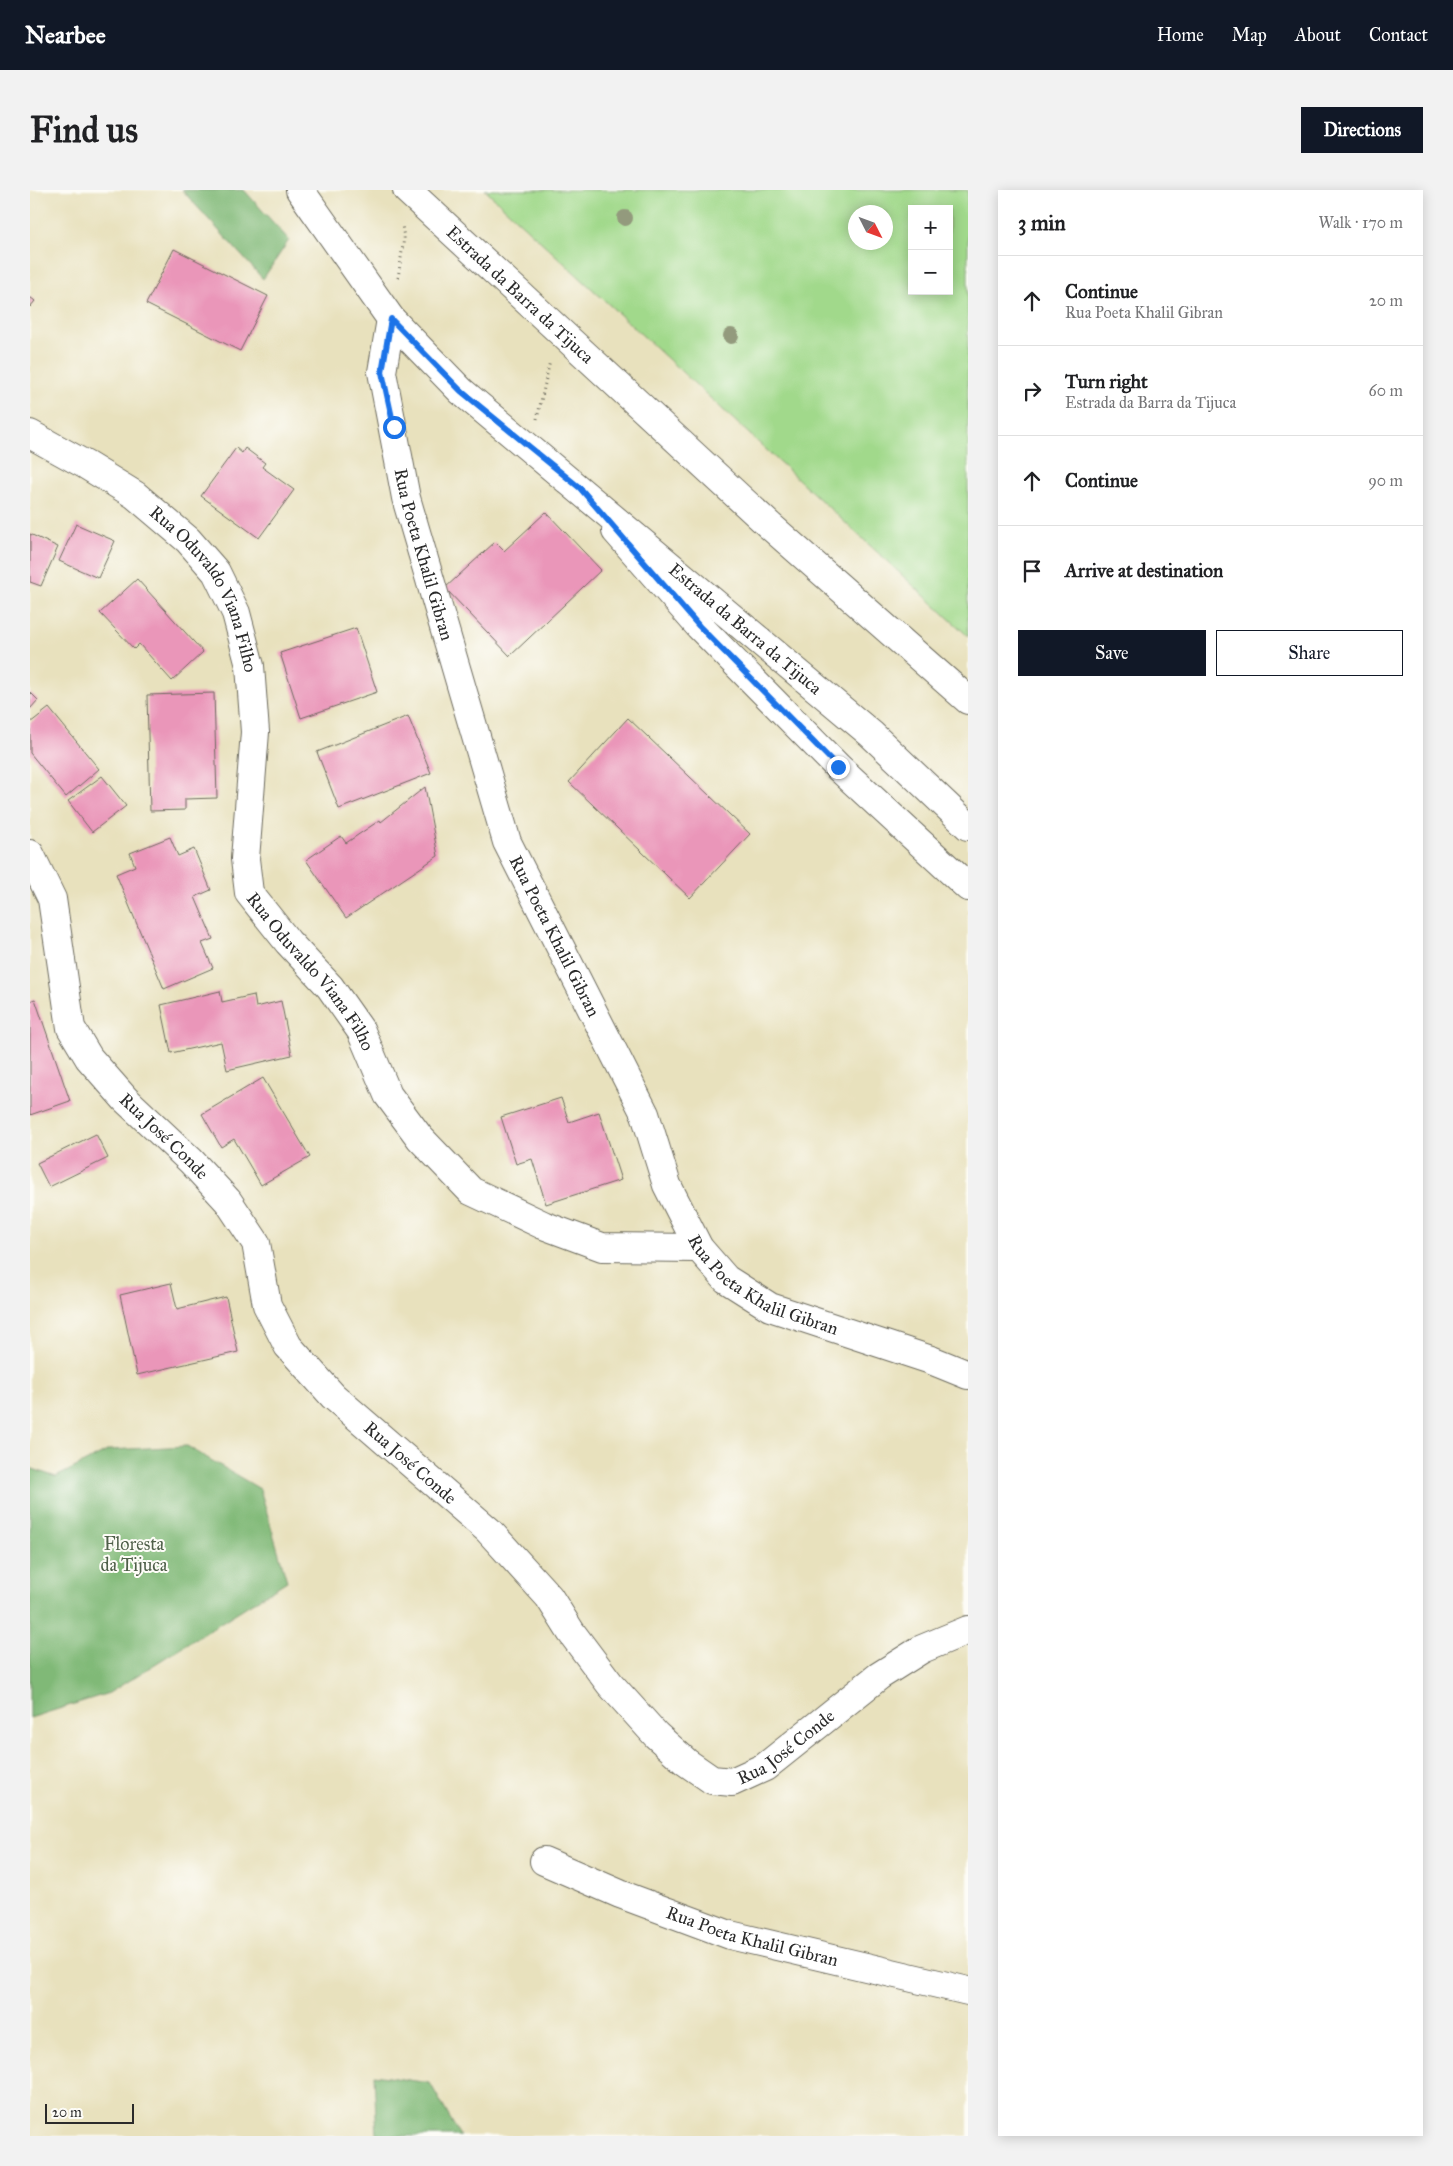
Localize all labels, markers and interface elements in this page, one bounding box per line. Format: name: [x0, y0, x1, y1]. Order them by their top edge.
text: Nearbee: [25, 20, 106, 50]
text: Home: [1157, 24, 1204, 46]
text: Map: [1232, 24, 1267, 46]
text: About: [1295, 24, 1341, 46]
text: Contact: [1369, 24, 1428, 46]
button: Directions: [1301, 107, 1423, 153]
text: Find us: [30, 109, 138, 152]
north arrow: [848, 205, 893, 250]
map controls: [908, 205, 953, 295]
button: +: [908, 205, 953, 250]
text: 3 min: [1018, 210, 1066, 236]
text: Walk · 170 m: [1319, 213, 1403, 232]
street label: Estrada da Barra da Tijuca: [442, 221, 599, 368]
button: −: [908, 250, 953, 295]
text: Continue: [1065, 280, 1138, 303]
icon: ahead: [1018, 287, 1046, 315]
text: 20 m: [1369, 291, 1403, 310]
text: Rua Poeta Khalil Gibran: [1065, 303, 1223, 322]
text: Turn right: [1065, 370, 1148, 393]
icon: right: [1018, 377, 1046, 405]
text: 60 m: [1369, 381, 1403, 400]
text: Estrada da Barra da Tijuca: [1065, 393, 1236, 412]
route start: [383, 416, 406, 439]
street label: Rua Poeta Khalil Gibran: [390, 466, 458, 643]
icon: ahead: [1018, 467, 1046, 495]
text: Continue: [1065, 469, 1138, 492]
text: 90 m: [1368, 471, 1403, 490]
street label: Rua Oduvaldo Viana Filho: [145, 501, 261, 673]
icon: arrive: [1018, 557, 1046, 585]
street label: Estrada da Barra da Tijuca: [664, 559, 827, 699]
text: Arrive at destination: [1065, 559, 1223, 582]
button: Save: [1018, 630, 1206, 676]
button: Share: [1216, 630, 1403, 676]
route end: [827, 756, 850, 779]
street label: Rua Poeta Khalil Gibran: [505, 852, 605, 1021]
street label: Rua Oduvaldo Viana Filho: [242, 888, 379, 1054]
street label: Rua José Conde: [115, 1088, 213, 1184]
street label: Rua Poeta Khalil Gibran: [683, 1231, 841, 1340]
street label: Rua José Conde: [359, 1417, 461, 1509]
park label: Floresta da Tijuca: [101, 1533, 168, 1576]
street label: Rua José Conde: [734, 1705, 839, 1789]
street label: Rua Poeta Khalil Gibran: [663, 1901, 841, 1971]
scale bar: [45, 2101, 134, 2124]
text: 20 m: [52, 2104, 82, 2121]

